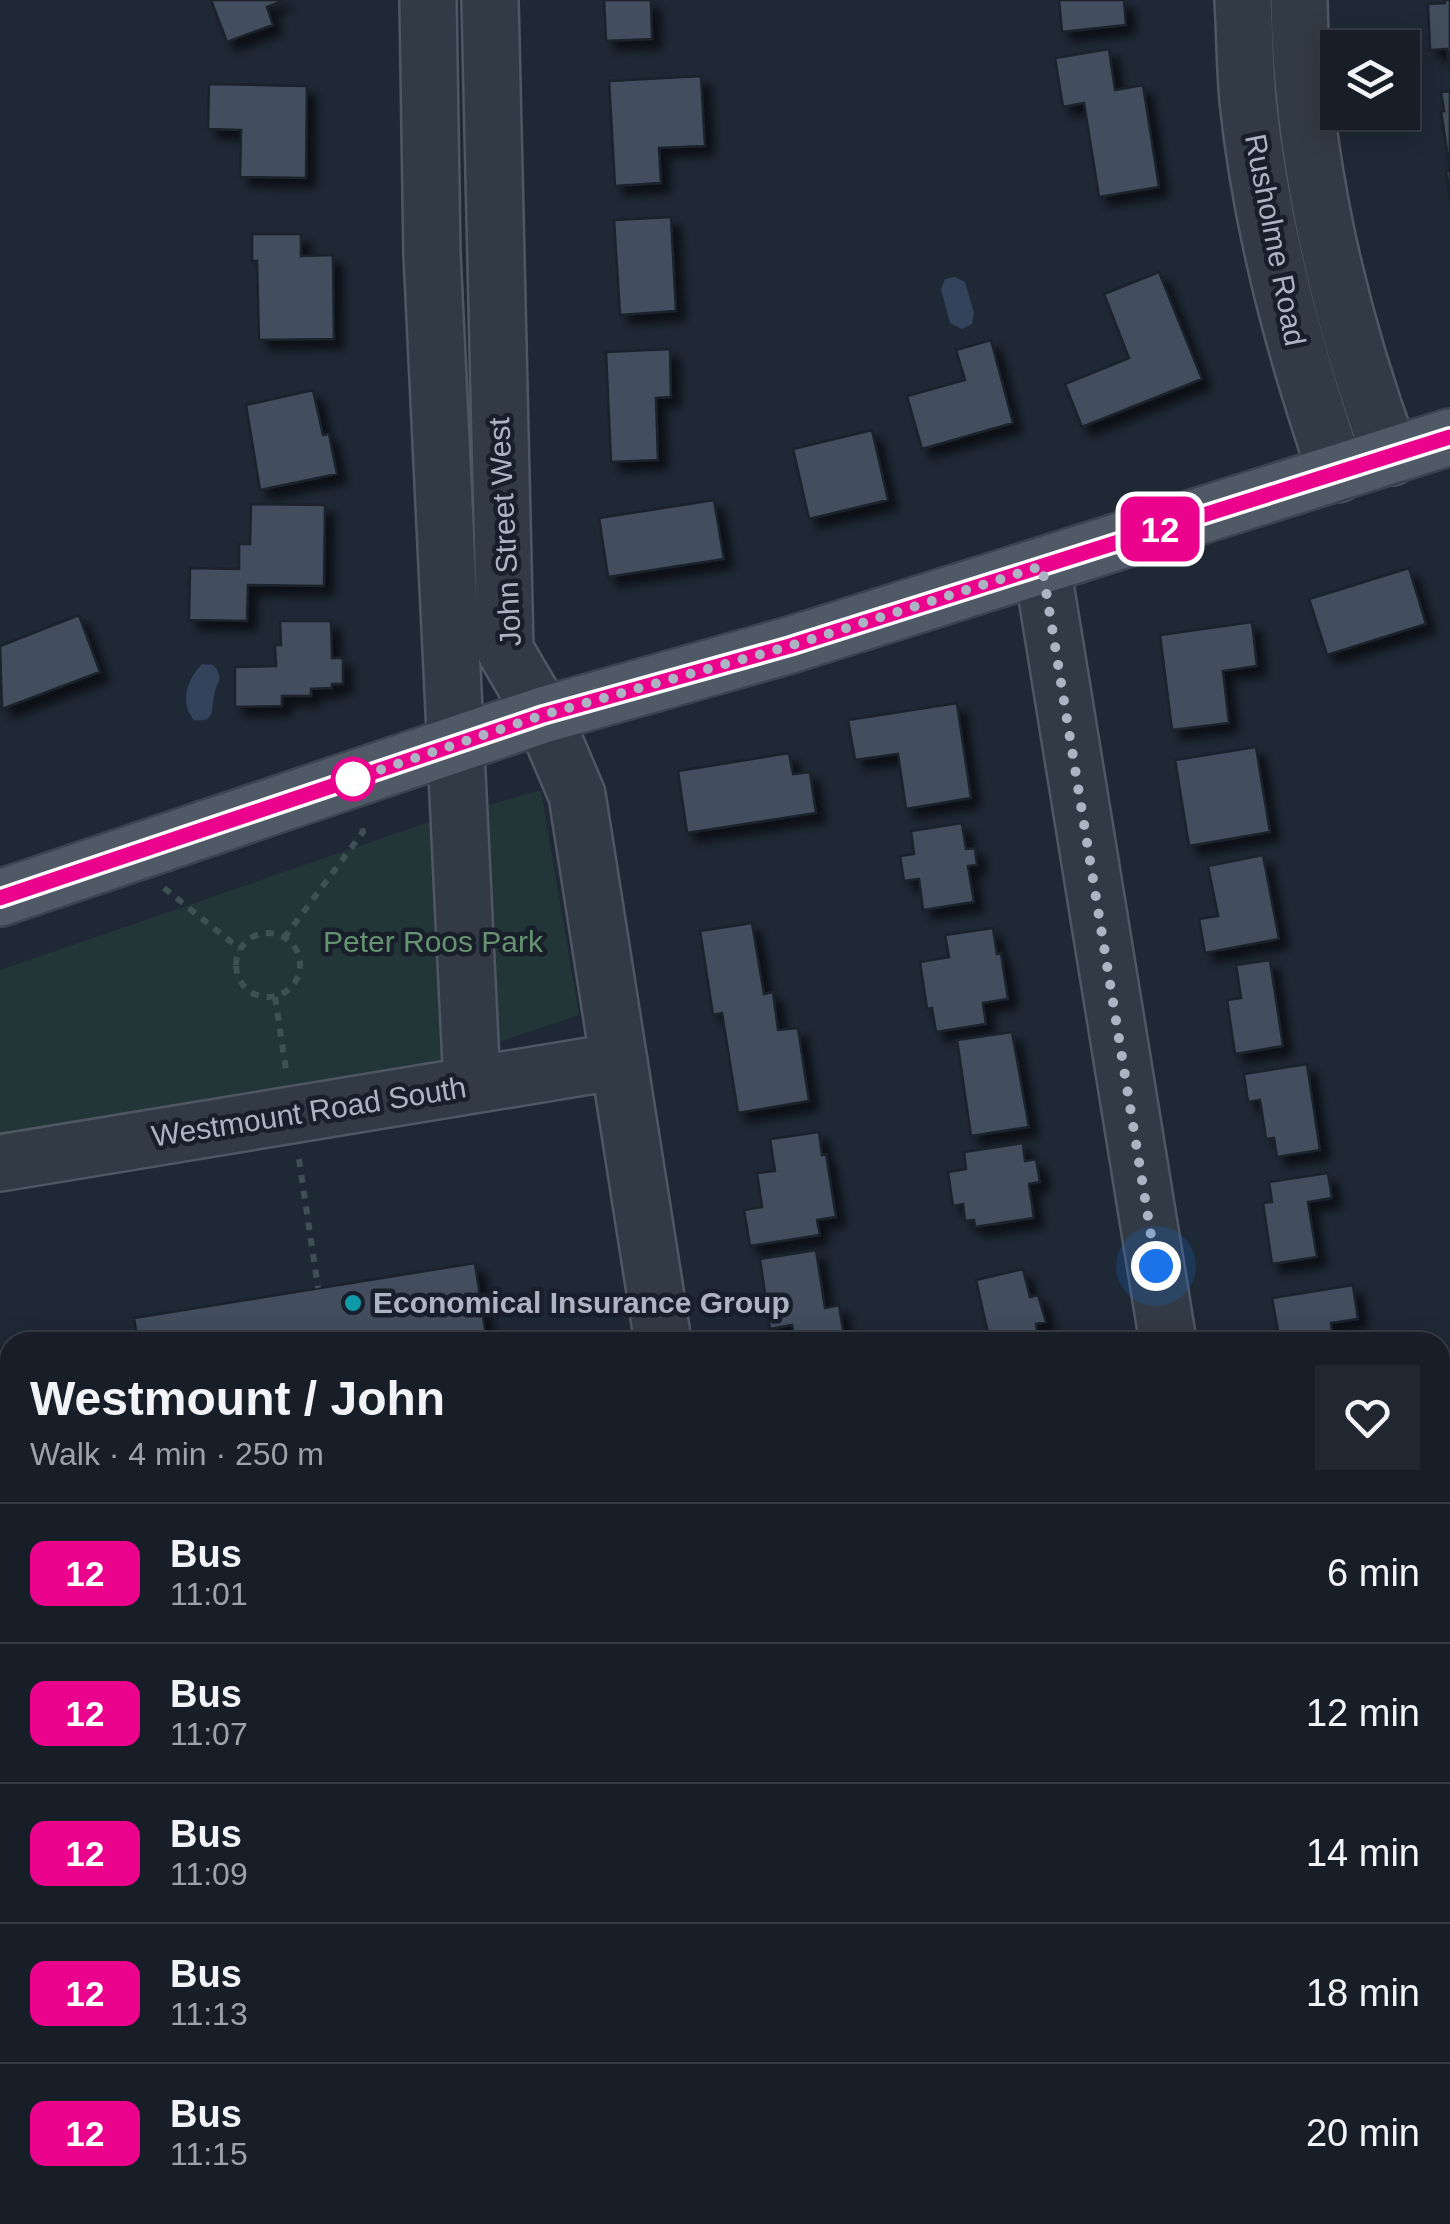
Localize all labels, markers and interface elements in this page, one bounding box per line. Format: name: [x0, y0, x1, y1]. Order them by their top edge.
map controls: [1320, 30, 1420, 130]
button: layers: [1320, 30, 1420, 130]
street label: Rusholme Road: [1239, 131, 1312, 349]
street label: John Street West: [482, 416, 527, 648]
line badge: 12: [1115, 496, 1205, 562]
text: 12: [1141, 510, 1179, 549]
unlabelled marker: [332, 758, 374, 800]
park label: Peter Roos Park: [323, 925, 544, 958]
street label: Westmount Road South: [149, 1070, 469, 1153]
your location: [1131, 1241, 1181, 1291]
place label: Economical Insurance Group: [373, 1286, 790, 1319]
marker: Economical Insurance Group: [342, 1292, 364, 1314]
button: heart: [1315, 1365, 1420, 1470]
text: Westmount / John: [30, 1372, 445, 1425]
text: Walk · 4 min · 250 m: [30, 1436, 324, 1472]
text: Bus: [170, 1533, 242, 1575]
text: 6 min: [1327, 1552, 1420, 1594]
text: 12: [66, 1554, 104, 1593]
text: 11:01: [170, 1576, 248, 1612]
text: Bus: [170, 1673, 242, 1715]
text: 12 min: [1306, 1692, 1420, 1734]
text: 12: [66, 1694, 104, 1733]
text: 11:07: [170, 1716, 248, 1752]
text: Bus: [170, 1813, 242, 1855]
text: 14 min: [1306, 1832, 1420, 1874]
text: 12: [66, 1834, 104, 1873]
text: 11:09: [170, 1856, 248, 1892]
text: Bus: [170, 1953, 242, 1995]
text: 18 min: [1306, 1972, 1420, 2014]
text: 12: [66, 1974, 104, 2013]
text: 11:13: [170, 1996, 248, 2032]
text: Bus: [170, 2093, 242, 2135]
text: 20 min: [1306, 2112, 1420, 2154]
text: 12: [66, 2114, 104, 2153]
text: 11:15: [170, 2136, 248, 2172]

